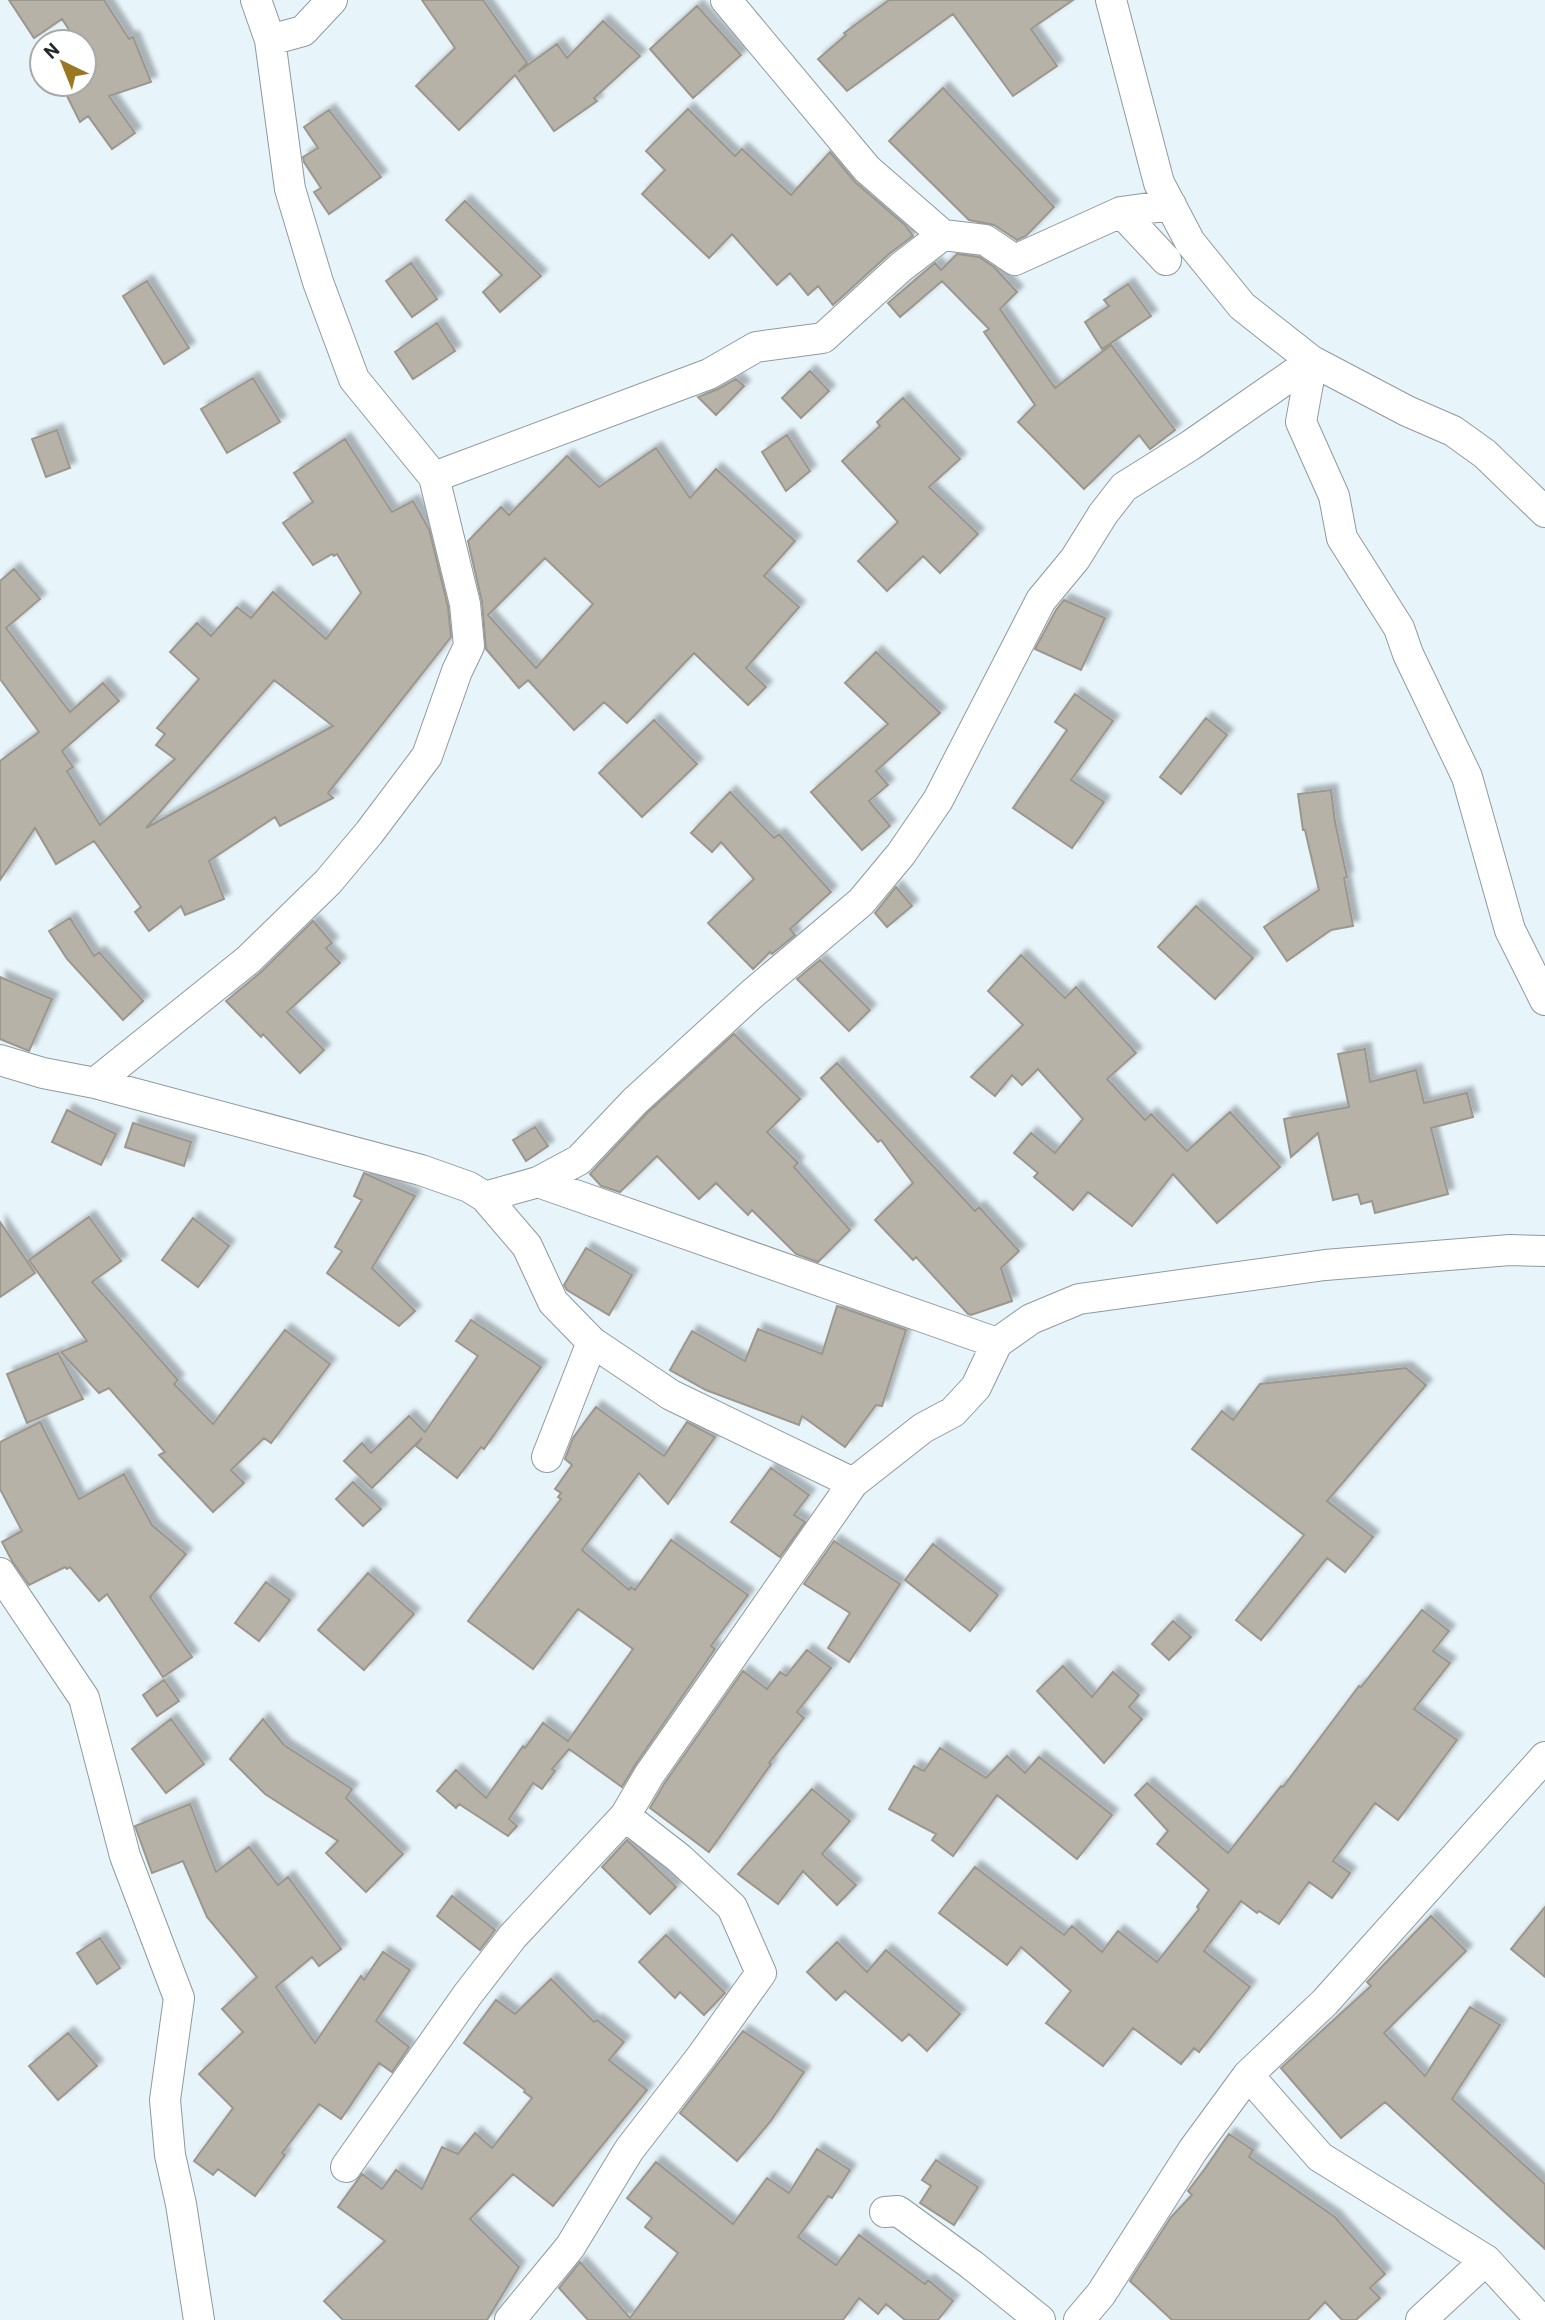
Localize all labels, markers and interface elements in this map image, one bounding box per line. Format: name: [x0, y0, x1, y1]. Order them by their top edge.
north arrow: [28, 28, 98, 98]
text: N: [39, 37, 64, 63]

